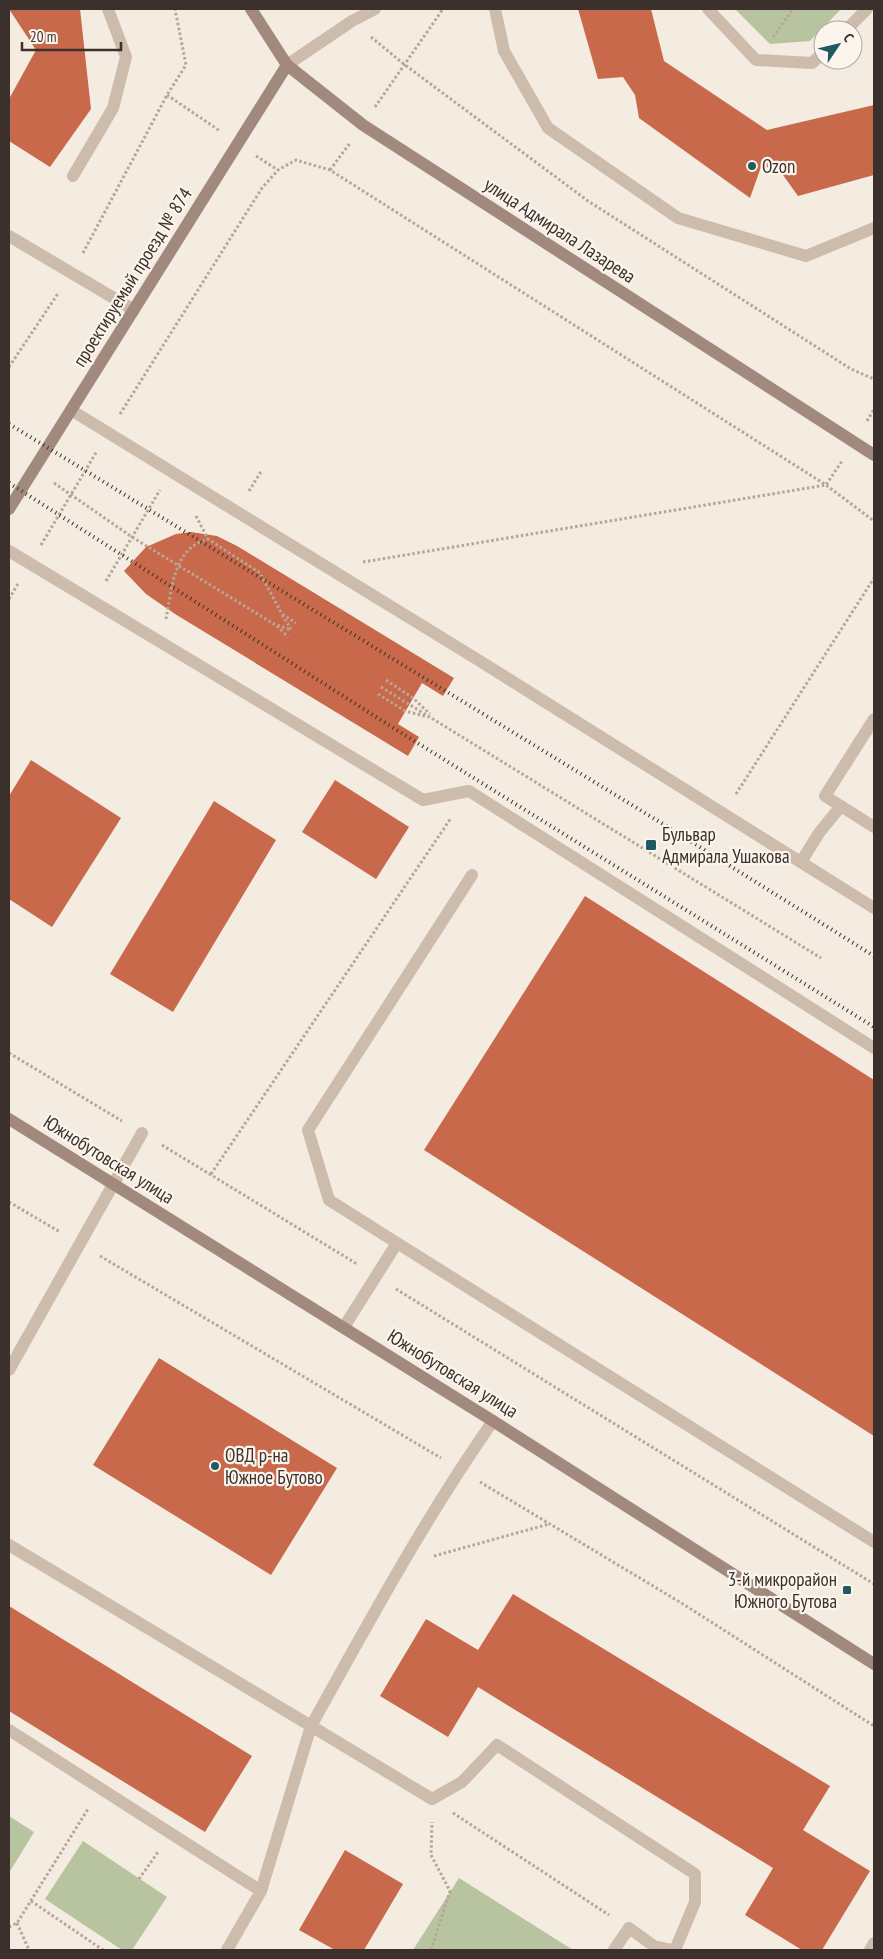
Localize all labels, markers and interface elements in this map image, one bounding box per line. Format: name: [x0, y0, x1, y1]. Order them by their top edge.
scale bar: [22, 20, 121, 52]
north arrow: [813, 20, 863, 70]
text: 20 m: [30, 27, 56, 46]
text: С: [839, 30, 858, 46]
place label: Ozon: [762, 154, 795, 178]
marker: Ozon: [746, 160, 758, 172]
street label: улица Адмирала Лазарева: [480, 172, 640, 288]
street label: проектируемый проезд № 874: [67, 183, 197, 371]
place label: Бульвар Адмирала Ушакова: [662, 822, 790, 868]
marker: Бульвар Адмирала Ушакова: [644, 838, 658, 852]
street label: Южнобутовская улица: [39, 1109, 179, 1209]
street label: Южнобутовская улица: [383, 1323, 523, 1423]
place label: ОВД р-на Южное Бутово: [225, 1443, 323, 1489]
marker: ОВД р-на Южное Бутово: [209, 1460, 221, 1472]
place label: 3-й микрорайон Южного Бутова: [728, 1567, 837, 1613]
marker: 3-й микрорайон Южного Бутова: [841, 1584, 853, 1596]

